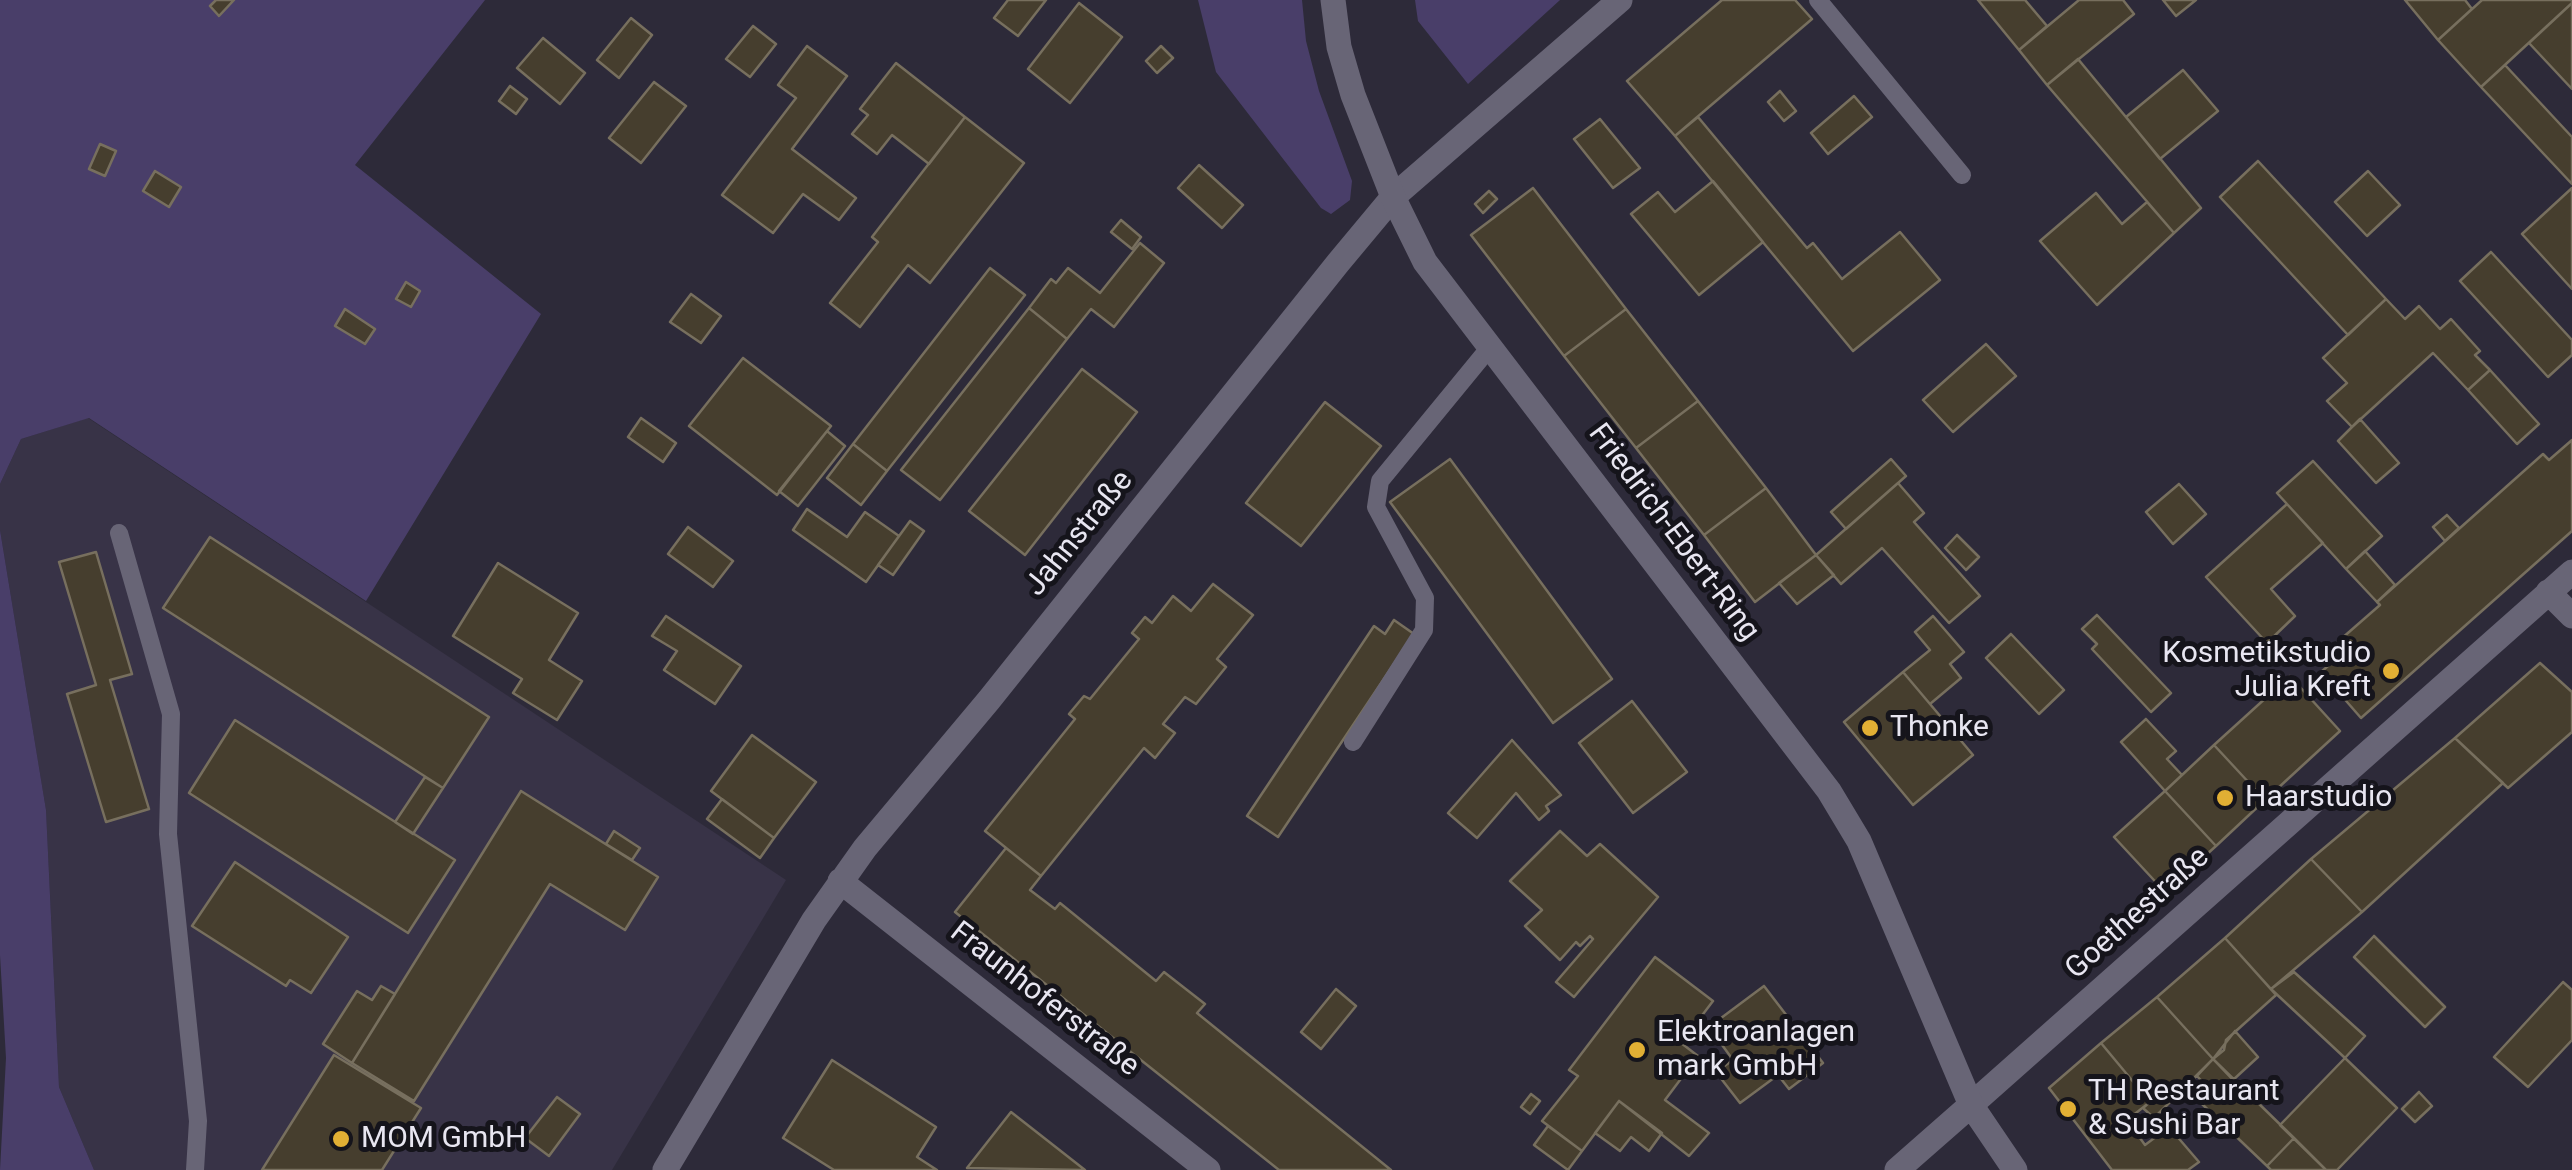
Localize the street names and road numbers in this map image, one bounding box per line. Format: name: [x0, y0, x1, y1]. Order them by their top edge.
street label: Friedrich-Ebert-Ring: [1580, 417, 1766, 649]
street label: Jahnstraße: [1019, 464, 1141, 604]
street label: Goethestraße: [2059, 840, 2217, 988]
street label: Fraunhoferstraße: [942, 915, 1146, 1085]

